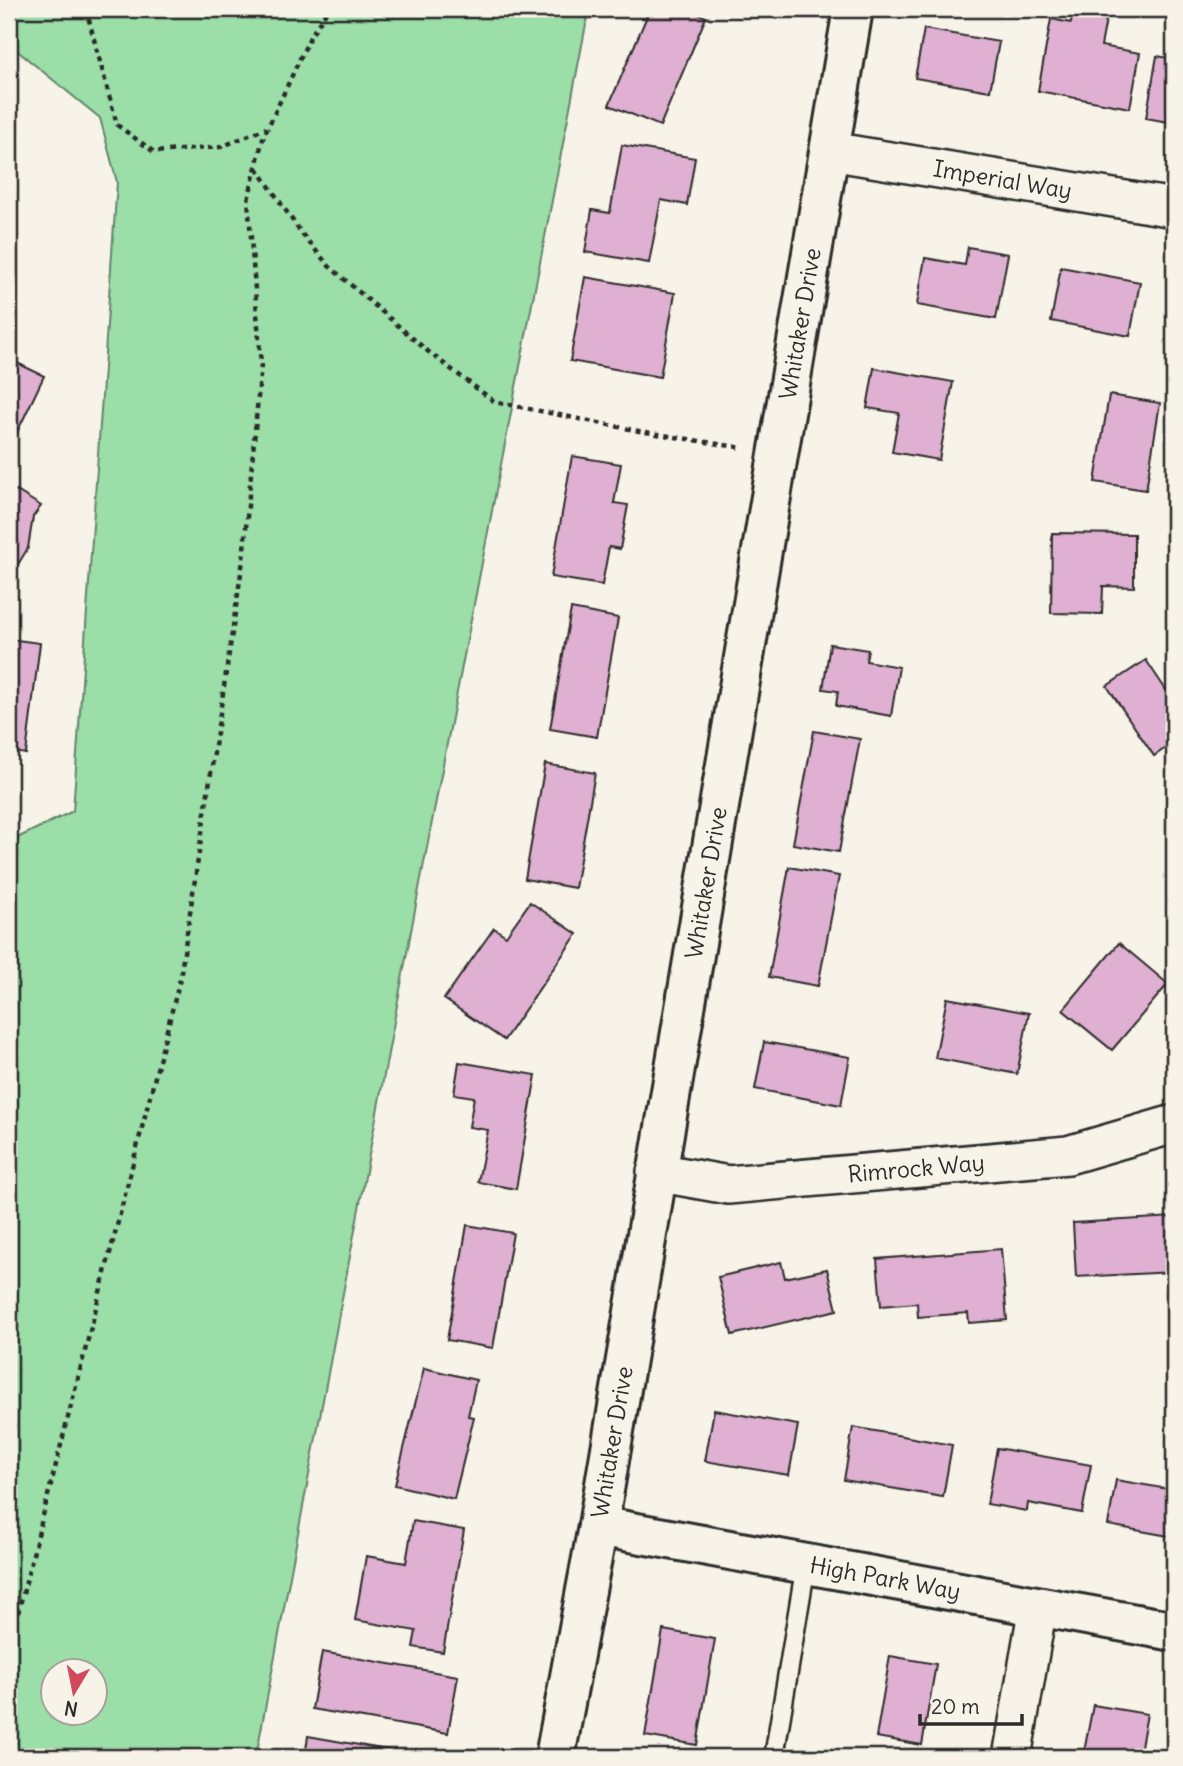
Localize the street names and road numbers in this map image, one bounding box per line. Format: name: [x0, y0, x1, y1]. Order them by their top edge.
street label: Imperial Way: [931, 153, 1074, 205]
street label: Whitaker Drive: [773, 246, 827, 402]
street label: Whitaker Drive: [679, 805, 733, 961]
street label: Rimrock Way: [846, 1147, 986, 1188]
street label: Whitaker Drive: [585, 1364, 639, 1520]
street label: High Park Way: [808, 1550, 963, 1606]

